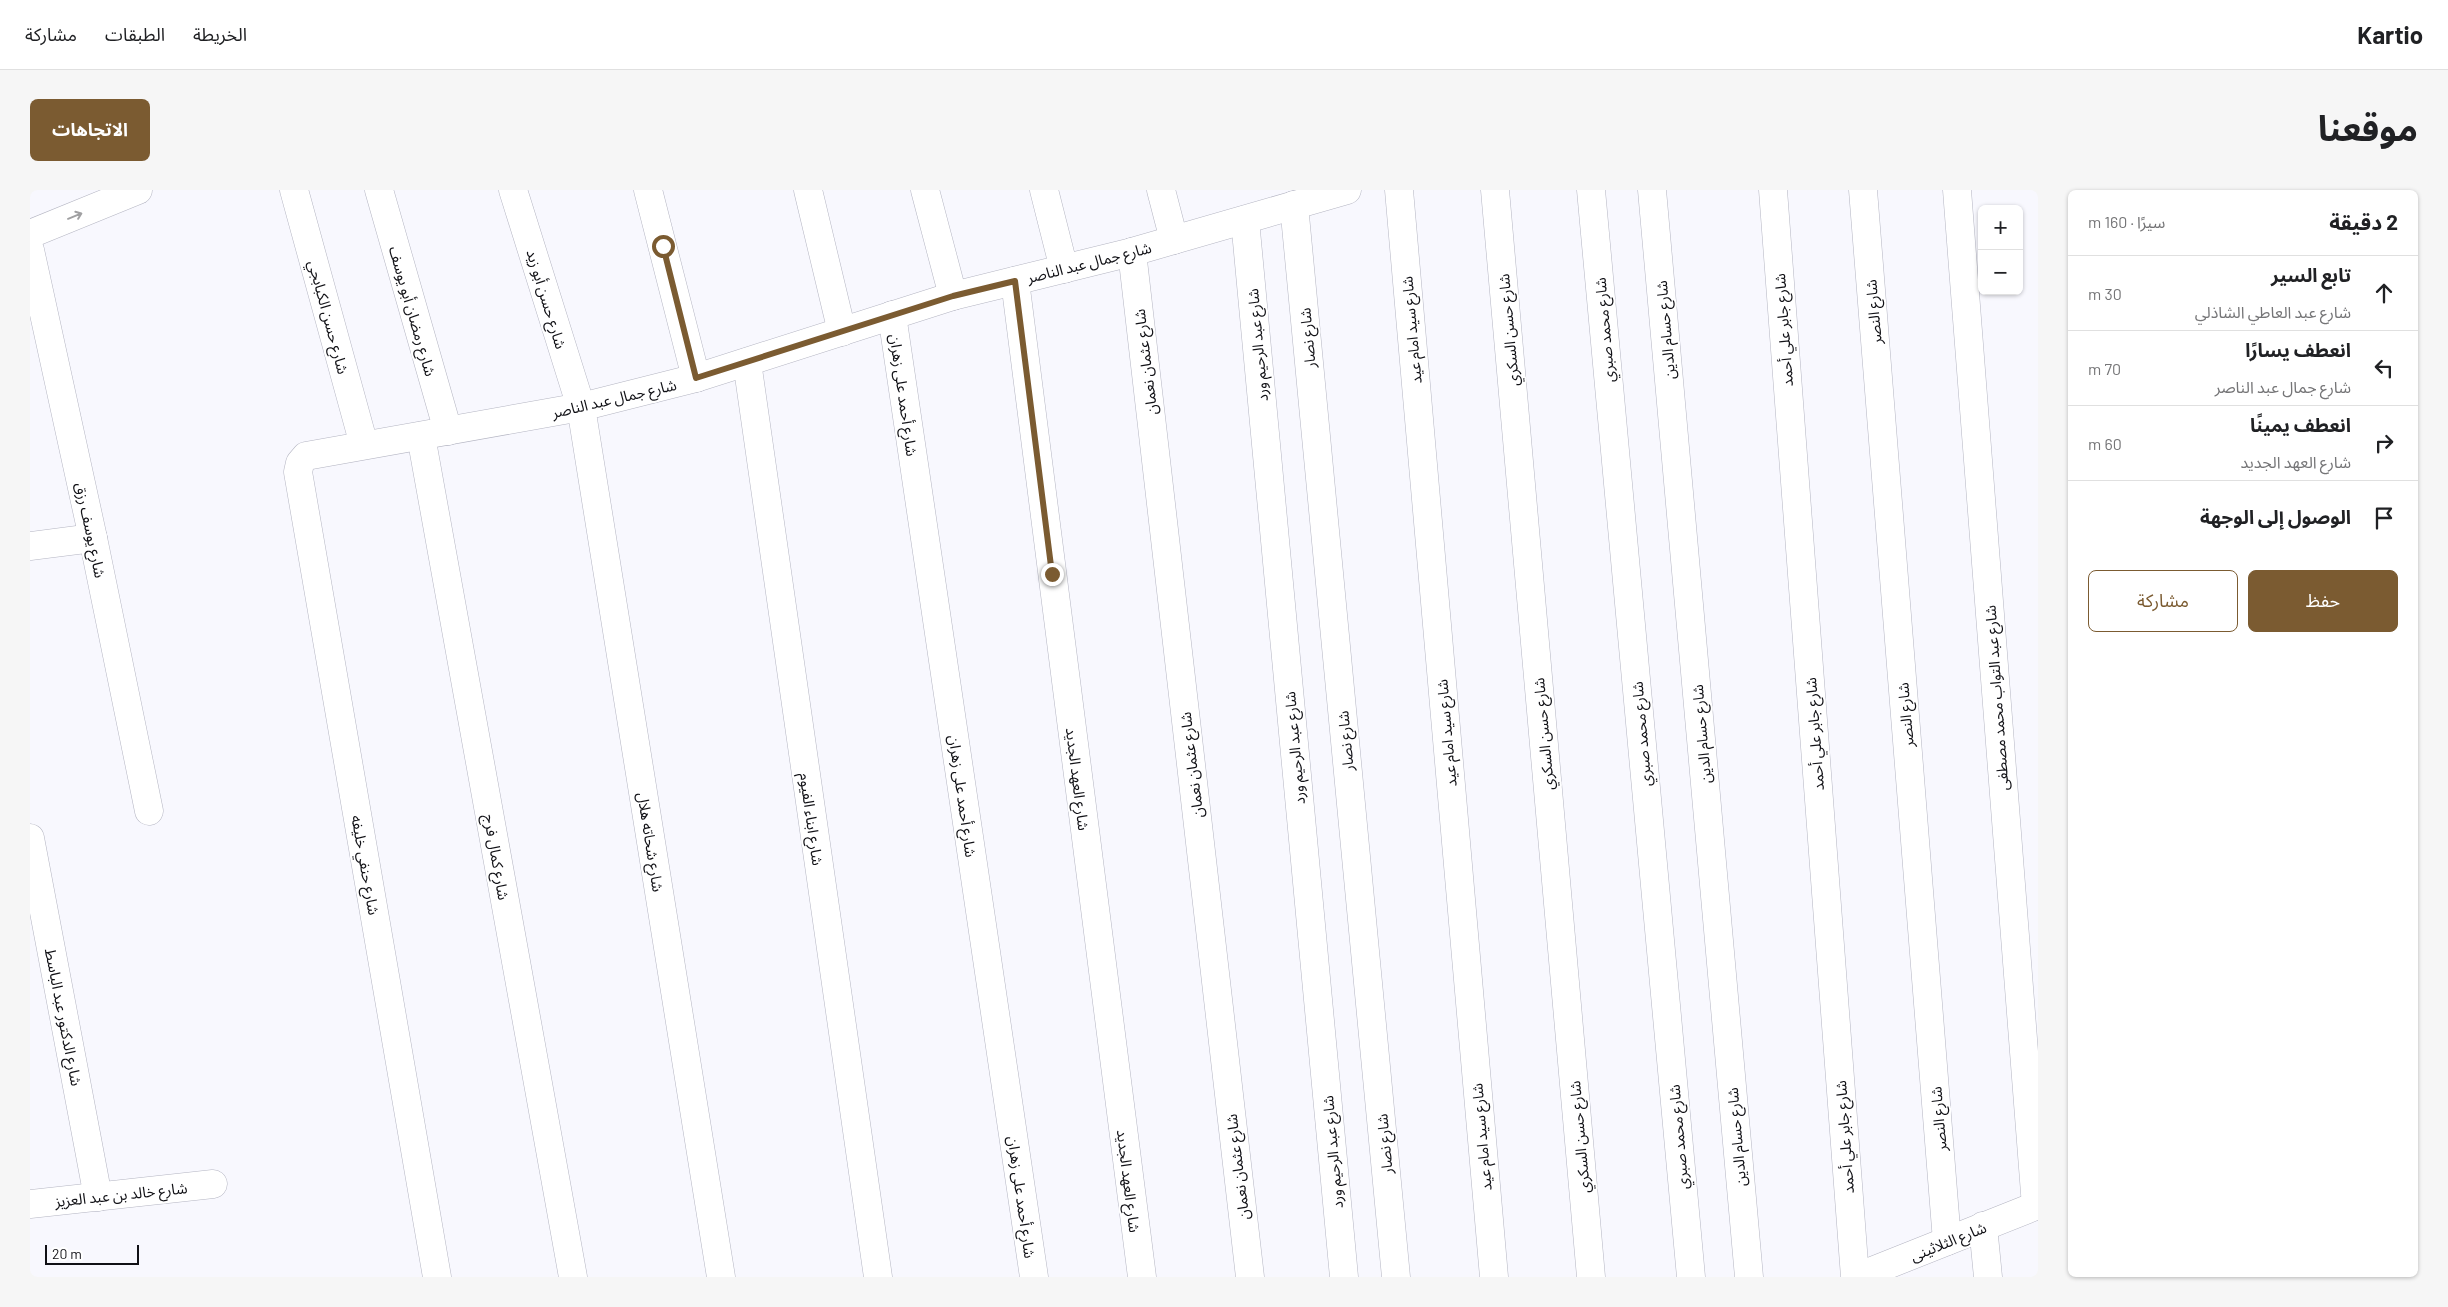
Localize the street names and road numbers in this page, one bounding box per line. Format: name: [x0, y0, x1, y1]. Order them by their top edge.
street label: شارع جمال عبد الناصر: [1024, 238, 1154, 290]
street label: شارع رمضان أبو يوسف: [382, 244, 440, 379]
street label: شارع حسن أبو زيد: [520, 247, 571, 352]
street label: شارع حسن الكبابجي: [301, 258, 353, 377]
street label: شارع حسن السكري: [1494, 272, 1526, 387]
street label: شارع جابر علي أحمد: [1770, 272, 1800, 387]
street label: شارع سيد امام عيد: [1397, 275, 1429, 384]
street label: شارع محمد صبري: [1590, 276, 1622, 383]
street label: شارع النصر: [1861, 278, 1889, 346]
street label: شارع حسام الدين: [1652, 279, 1682, 380]
street label: شارع عبد الرحيم ورد: [1243, 287, 1275, 402]
street label: شارع عثمان نعمان: [1130, 307, 1164, 416]
street label: شارع نصار: [1295, 307, 1323, 370]
street label: شارع أحمد على زهران: [883, 333, 922, 458]
street label: شارع جمال عبد الناصر: [549, 375, 679, 425]
street label: شارع يوسف رزق: [68, 481, 110, 580]
street label: شارع عبد التواب محمد مصطفى: [1981, 604, 2015, 791]
street label: شارع حسن السكري: [1529, 676, 1561, 791]
street label: شارع جابر علي أحمد: [1801, 676, 1831, 791]
street label: شارع سيد امام عيد: [1432, 678, 1464, 787]
street label: شارع محمد صبري: [1627, 680, 1659, 787]
street label: شارع النصر: [1893, 681, 1921, 749]
street label: شارع حسام الدين: [1688, 683, 1718, 784]
street label: شارع عبد الرحيم ورد: [1280, 690, 1312, 805]
street label: شارع عثمان نعمان: [1176, 710, 1210, 819]
street label: شارع نصار: [1333, 710, 1361, 773]
street label: شارع العهد الجديد: [1059, 727, 1093, 832]
street label: شارع أحمد على زهران: [942, 734, 981, 859]
street label: شارع ابناء الفيوم: [793, 772, 827, 867]
street label: شارع شحاته هلال: [630, 791, 668, 894]
street label: شارع كمال فرج: [477, 813, 513, 902]
street label: شارع حنفي خليفه: [344, 814, 384, 917]
street label: شارع الدكتور عبد الباسط: [38, 947, 86, 1088]
street label: شارع حسن السكري: [1565, 1079, 1597, 1194]
street label: شارع جابر علي أحمد: [1831, 1079, 1861, 1194]
street label: شارع سيد امام عيد: [1467, 1082, 1499, 1191]
street label: شارع محمد صبري: [1664, 1083, 1696, 1190]
street label: شارع النصر: [1926, 1085, 1954, 1153]
street label: شارع حسام الدين: [1723, 1086, 1753, 1187]
street label: شارع عبد الرحيم ورد: [1318, 1094, 1350, 1209]
street label: شارع عثمان نعمان: [1222, 1112, 1256, 1221]
street label: شارع نصار: [1372, 1113, 1400, 1176]
street label: شارع العهد الجديد: [1110, 1129, 1144, 1234]
street label: شارع أحمد على زهران: [1001, 1135, 1040, 1260]
street label: شارع خالد بن عبد العزيز: [53, 1178, 189, 1214]
street label: شارع الثلاثينى: [1907, 1217, 1990, 1268]

